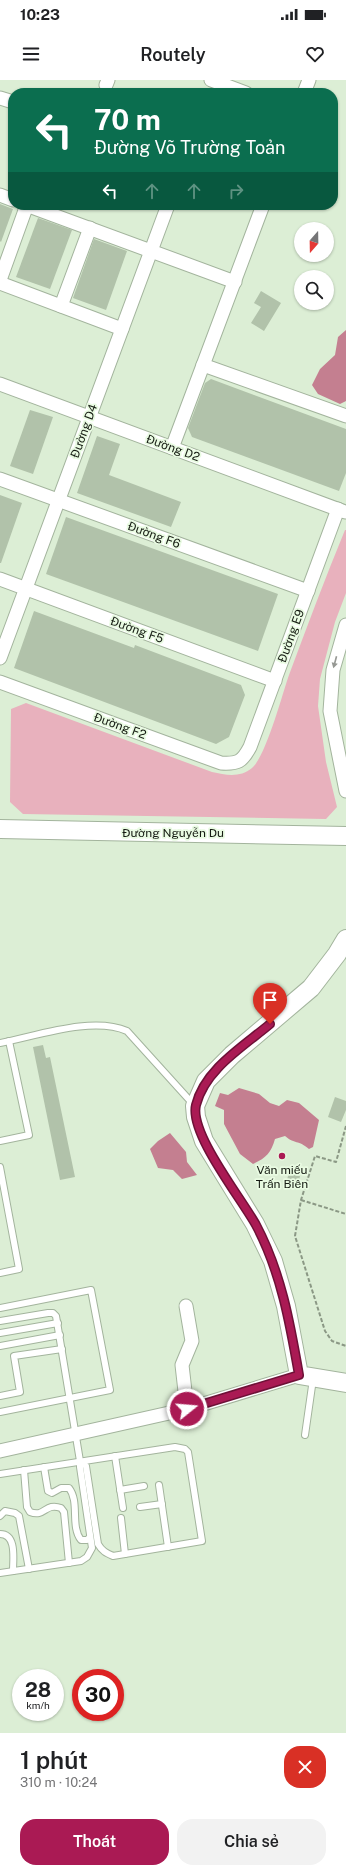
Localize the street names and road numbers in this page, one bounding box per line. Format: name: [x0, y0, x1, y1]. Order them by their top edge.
street label: Đường D4: [68, 402, 100, 460]
street label: Đường D2: [144, 432, 202, 464]
street label: Đường F6: [126, 519, 182, 551]
street label: Đường E9: [275, 608, 307, 664]
street label: Đường F5: [109, 614, 166, 646]
street label: Đường F2: [92, 710, 148, 742]
street label: Đường Nguyễn Du: [122, 826, 224, 840]

